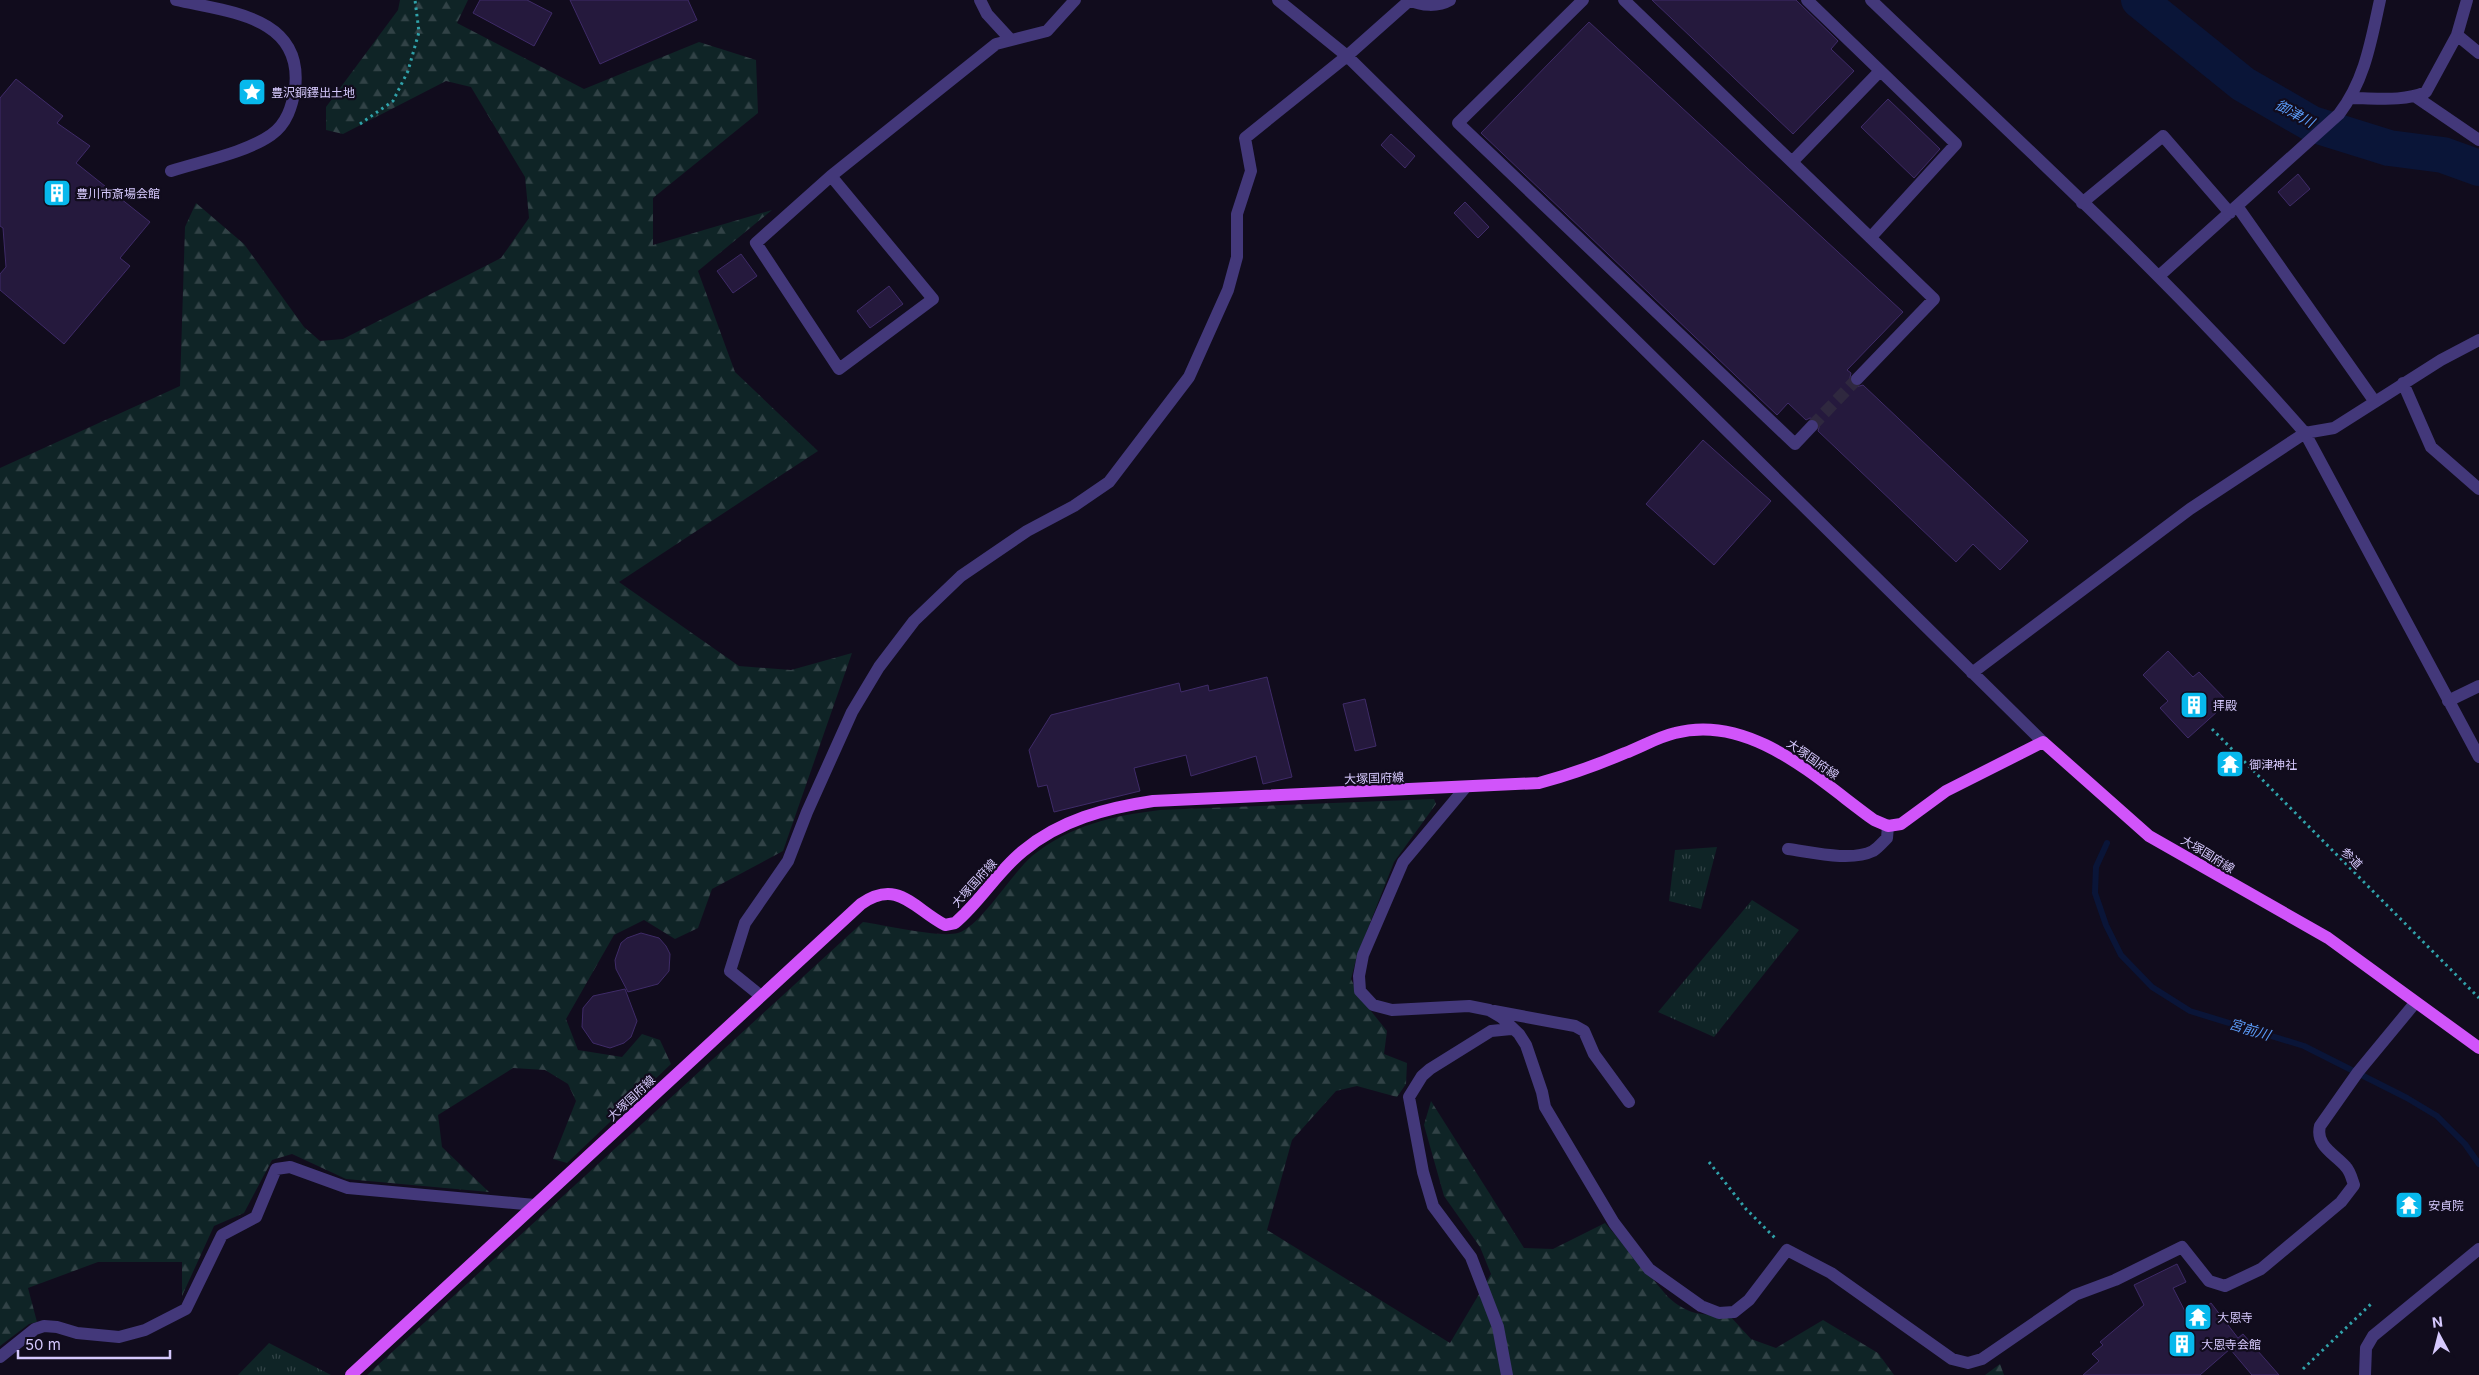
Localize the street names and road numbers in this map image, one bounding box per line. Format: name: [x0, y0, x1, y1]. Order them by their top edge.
street label: 大塚国府線: [1784, 736, 1842, 782]
street label: 大塚国府線: [1344, 769, 1404, 787]
street label: 大塚国府線: [2178, 832, 2238, 876]
street label: 参道: [2338, 844, 2366, 872]
street label: 大塚国府線: [948, 856, 1000, 910]
street label: 大塚国府線: [604, 1072, 658, 1124]

